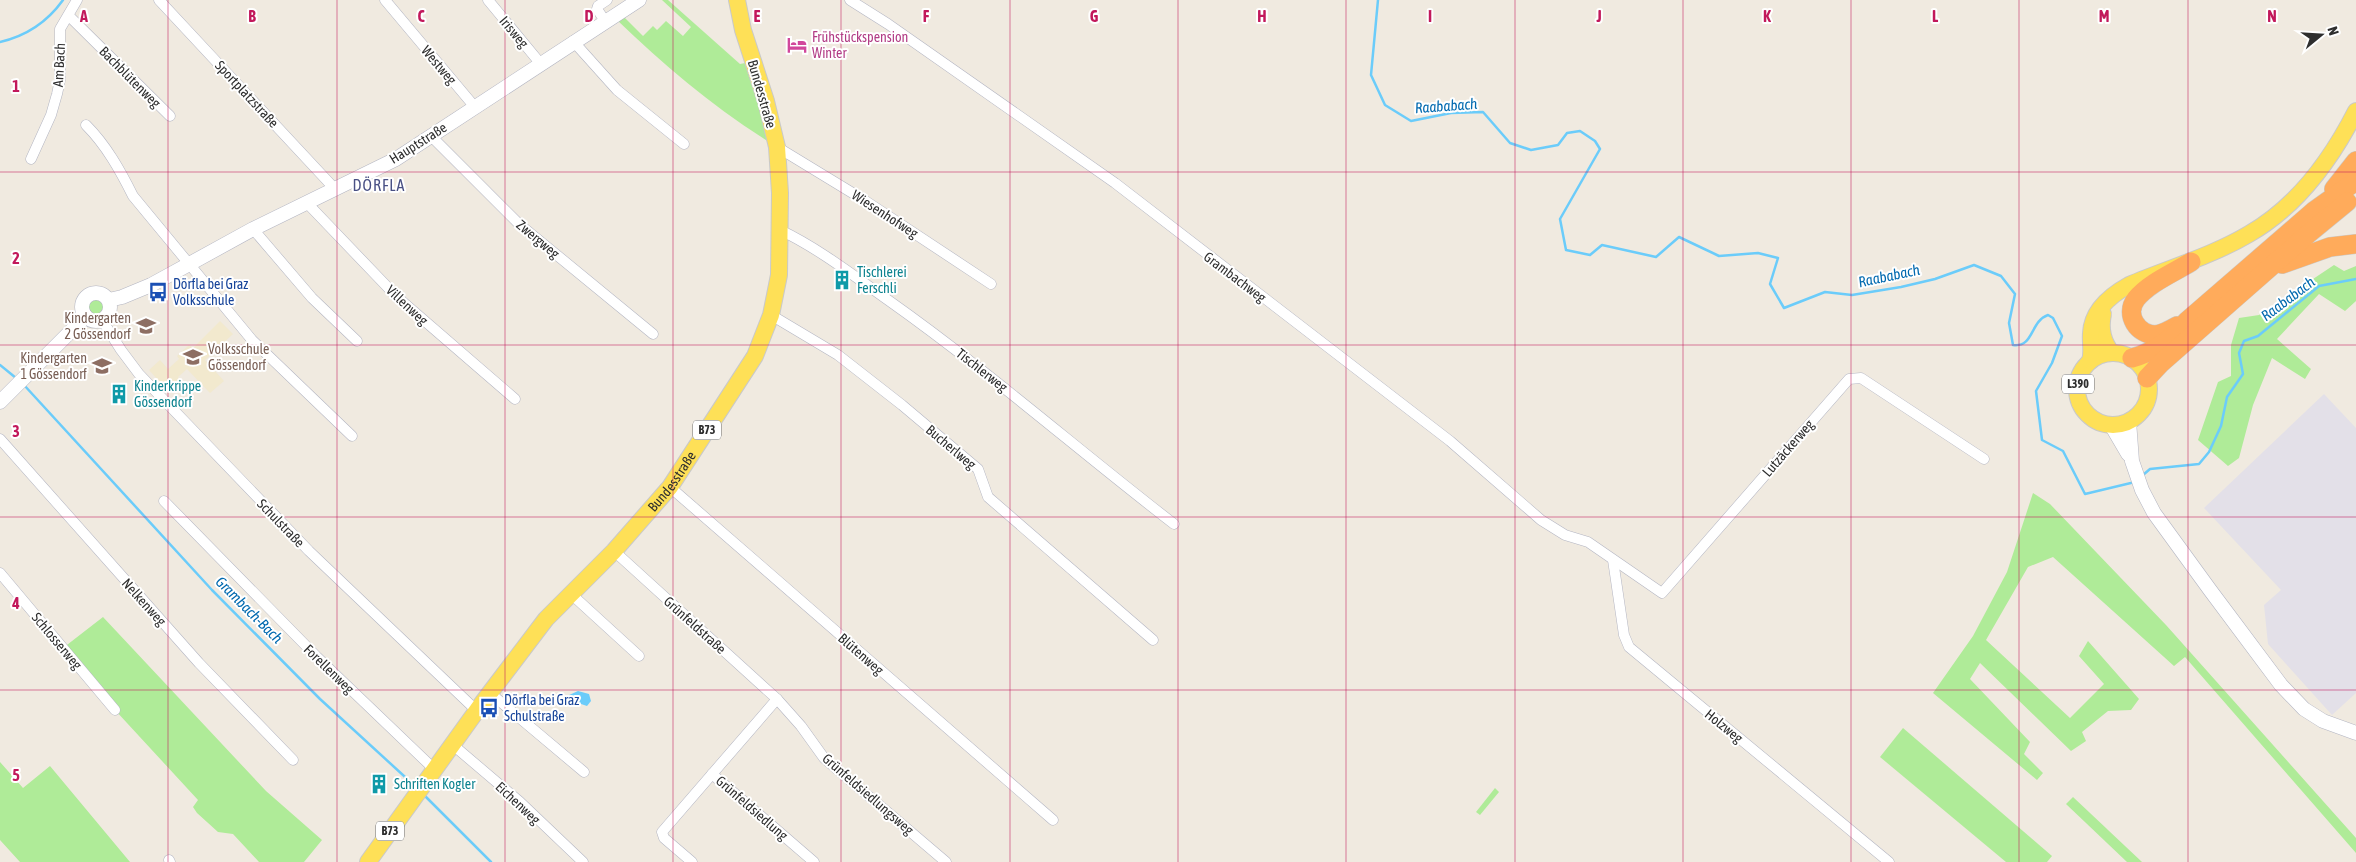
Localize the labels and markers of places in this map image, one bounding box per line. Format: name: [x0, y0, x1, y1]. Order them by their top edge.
place label: Frühstückspension Winter: [812, 29, 908, 61]
hotel icon: Frühstückspension Winter: [786, 34, 808, 56]
place label: Tischlerei Ferschli: [857, 264, 907, 296]
building icon: Tischlerei Ferschli: [831, 269, 853, 291]
place label: Dörfla bei Graz Volksschule: [173, 276, 248, 308]
bus stop icon: Dörfla bei Graz Volksschule: [147, 281, 169, 303]
place label: Kindergarten 2 Gössendorf: [64, 310, 131, 342]
school or university icon: Kindergarten 2 Gössendorf: [135, 315, 157, 337]
place label: Volksschule Gössendorf: [208, 341, 269, 373]
school or university icon: Volksschule Gössendorf: [182, 346, 204, 368]
place label: Kindergarten 1 Gössendorf: [20, 350, 87, 382]
school or university icon: Kindergarten 1 Gössendorf: [91, 355, 113, 377]
place label: Kinderkrippe Gössendorf: [134, 378, 201, 410]
building icon: Kinderkrippe Gössendorf: [108, 383, 130, 405]
place label: Dörfla bei Graz Schulstraße: [504, 692, 579, 724]
bus stop icon: Dörfla bei Graz Schulstraße: [478, 697, 500, 719]
building icon: Schriften Kogler: [368, 773, 390, 795]
place label: Schriften Kogler: [394, 776, 476, 792]

